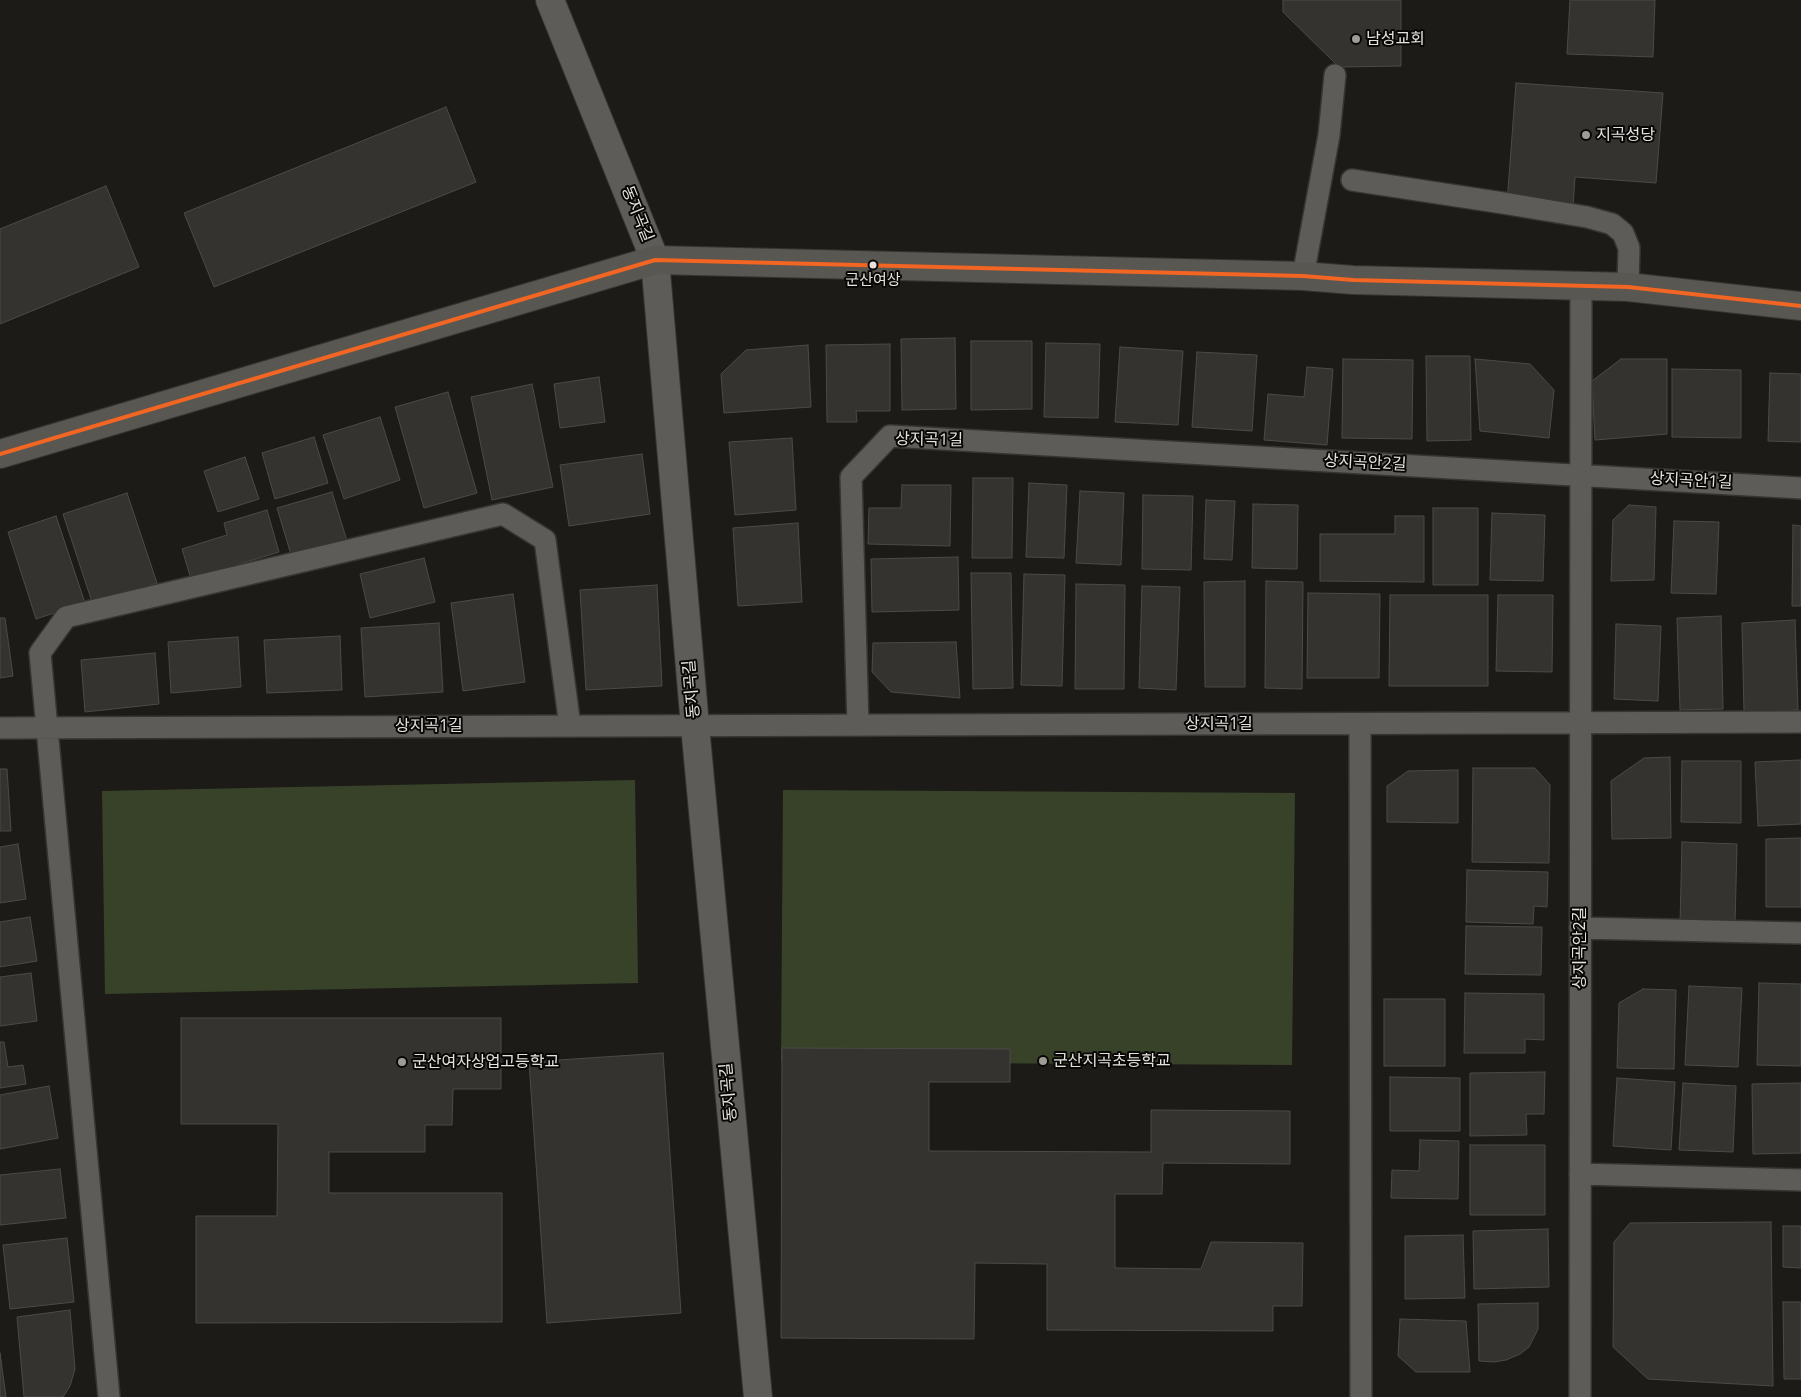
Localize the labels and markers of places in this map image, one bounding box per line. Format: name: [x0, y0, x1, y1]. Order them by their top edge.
place label: 남성교회: [1366, 29, 1425, 49]
marker: 남성교회: [1350, 33, 1362, 45]
place label: 지곡성당: [1596, 125, 1655, 145]
marker: 지곡성당: [1580, 129, 1592, 141]
marker: 군산여상: [868, 260, 878, 270]
place label: 군산여상: [845, 272, 901, 290]
place label: 군산지곡초등학교: [1053, 1051, 1171, 1071]
place label: 군산여자상업고등학교: [412, 1052, 559, 1072]
marker: 군산지곡초등학교: [1037, 1055, 1049, 1067]
marker: 군산여자상업고등학교: [396, 1056, 408, 1068]

